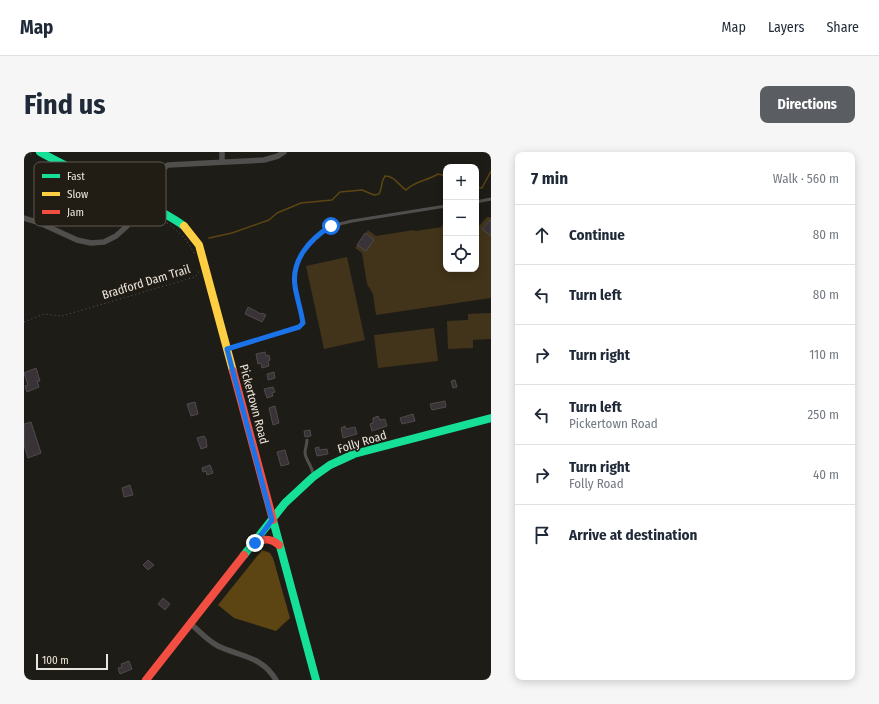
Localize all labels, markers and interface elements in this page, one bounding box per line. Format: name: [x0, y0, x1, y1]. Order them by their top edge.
text: Map: [20, 16, 53, 39]
text: Map: [722, 19, 746, 36]
text: Layers: [768, 19, 804, 36]
text: Share: [826, 19, 859, 36]
button: Directions: [760, 86, 855, 123]
text: Find us: [24, 88, 106, 121]
legend: [34, 162, 166, 226]
map controls: [443, 164, 479, 272]
button: +: [443, 164, 479, 200]
text: 7 min: [531, 168, 568, 189]
text: Fast: [67, 170, 85, 183]
text: Walk · 560 m: [773, 171, 839, 186]
text: Slow: [67, 188, 88, 201]
button: −: [443, 200, 479, 236]
text: Jam: [67, 206, 84, 219]
route start: [322, 217, 340, 235]
icon: ahead: [531, 224, 553, 246]
text: Continue: [569, 226, 625, 244]
text: 80 m: [813, 227, 839, 242]
button: locate: [443, 236, 479, 272]
street label: Bradford Dam Trail: [100, 262, 192, 302]
icon: left: [531, 284, 553, 306]
text: Turn left: [569, 286, 622, 304]
text: 80 m: [813, 287, 839, 302]
icon: right: [531, 344, 553, 366]
text: Turn right: [569, 346, 630, 364]
text: 110 m: [809, 347, 839, 362]
street label: Pickertown Road: [237, 363, 271, 445]
text: Turn left: [569, 398, 622, 416]
icon: left: [531, 404, 553, 426]
text: 250 m: [807, 407, 839, 422]
text: Pickertown Road: [569, 416, 658, 431]
street label: Folly Road: [336, 428, 388, 456]
text: Turn right: [569, 458, 630, 476]
icon: right: [531, 464, 553, 486]
text: 40 m: [813, 467, 839, 482]
text: Folly Road: [569, 476, 624, 491]
icon: arrive: [531, 524, 553, 546]
text: Arrive at destination: [569, 526, 697, 544]
route end: [246, 534, 264, 552]
scale bar: [36, 652, 108, 671]
text: 100 m: [42, 654, 69, 667]

